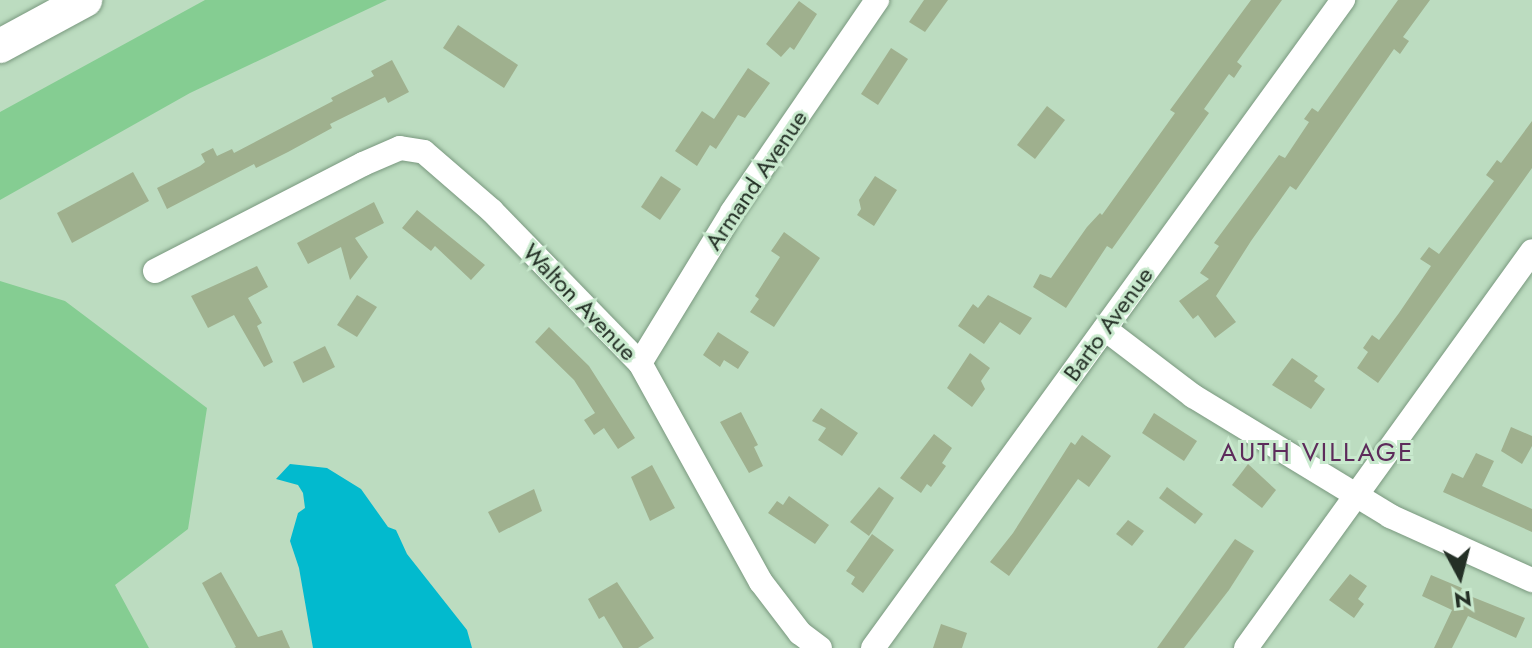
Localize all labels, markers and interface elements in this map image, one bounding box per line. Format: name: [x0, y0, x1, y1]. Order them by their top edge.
street label: Armand Avenue: [699, 105, 813, 255]
street label: Walton Avenue: [517, 237, 643, 367]
street label: Barto Avenue: [1057, 261, 1159, 387]
district label: AUTH VILLAGE: [1220, 437, 1414, 469]
north arrow: [1420, 536, 1500, 616]
text: N: [1452, 583, 1474, 617]

